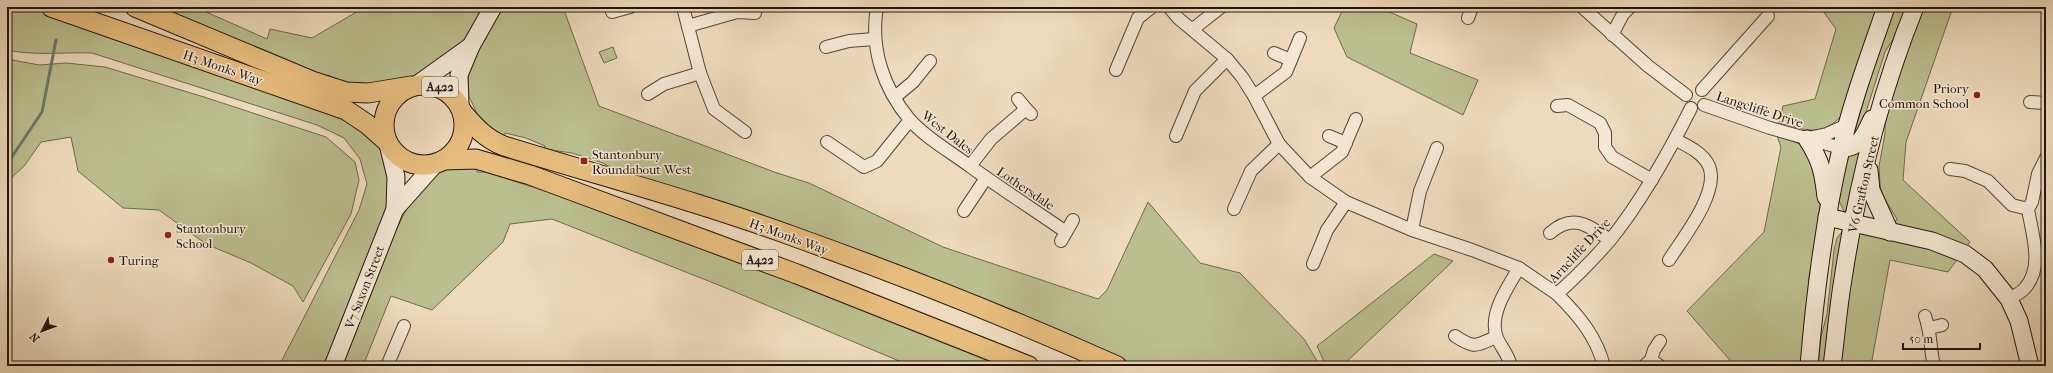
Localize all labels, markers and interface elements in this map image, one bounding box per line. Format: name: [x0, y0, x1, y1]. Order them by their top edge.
street label: H3 Monks Way: [181, 47, 266, 88]
road number: A422: [422, 77, 458, 97]
place label: Priory Common School: [1879, 81, 1970, 111]
street label: Langcliffe Drive: [1715, 88, 1806, 131]
marker: Priory Common School: [1972, 90, 1982, 100]
street label: West Dales: [918, 107, 977, 157]
street label: V6 Grafton Street: [1845, 134, 1882, 235]
place label: Stantonbury Roundabout West: [592, 147, 692, 177]
marker: Stantonbury Roundabout West: [579, 156, 589, 166]
street label: Lothersdale: [994, 164, 1058, 213]
street label: Arncliffe Drive: [1545, 214, 1614, 287]
street label: H3 Monks Way: [747, 215, 831, 258]
place label: Stantonbury School: [176, 221, 247, 251]
marker: Stantonbury School: [163, 230, 173, 240]
street label: V7 Saxon Street: [341, 243, 387, 332]
road number: A422: [742, 250, 778, 270]
place label: Turing: [119, 253, 160, 268]
marker: Turing: [106, 255, 116, 265]
north arrow: [22, 311, 62, 351]
scale bar: [1903, 325, 1980, 351]
text: N: [27, 329, 43, 345]
text: 50 m: [1909, 332, 1933, 346]

